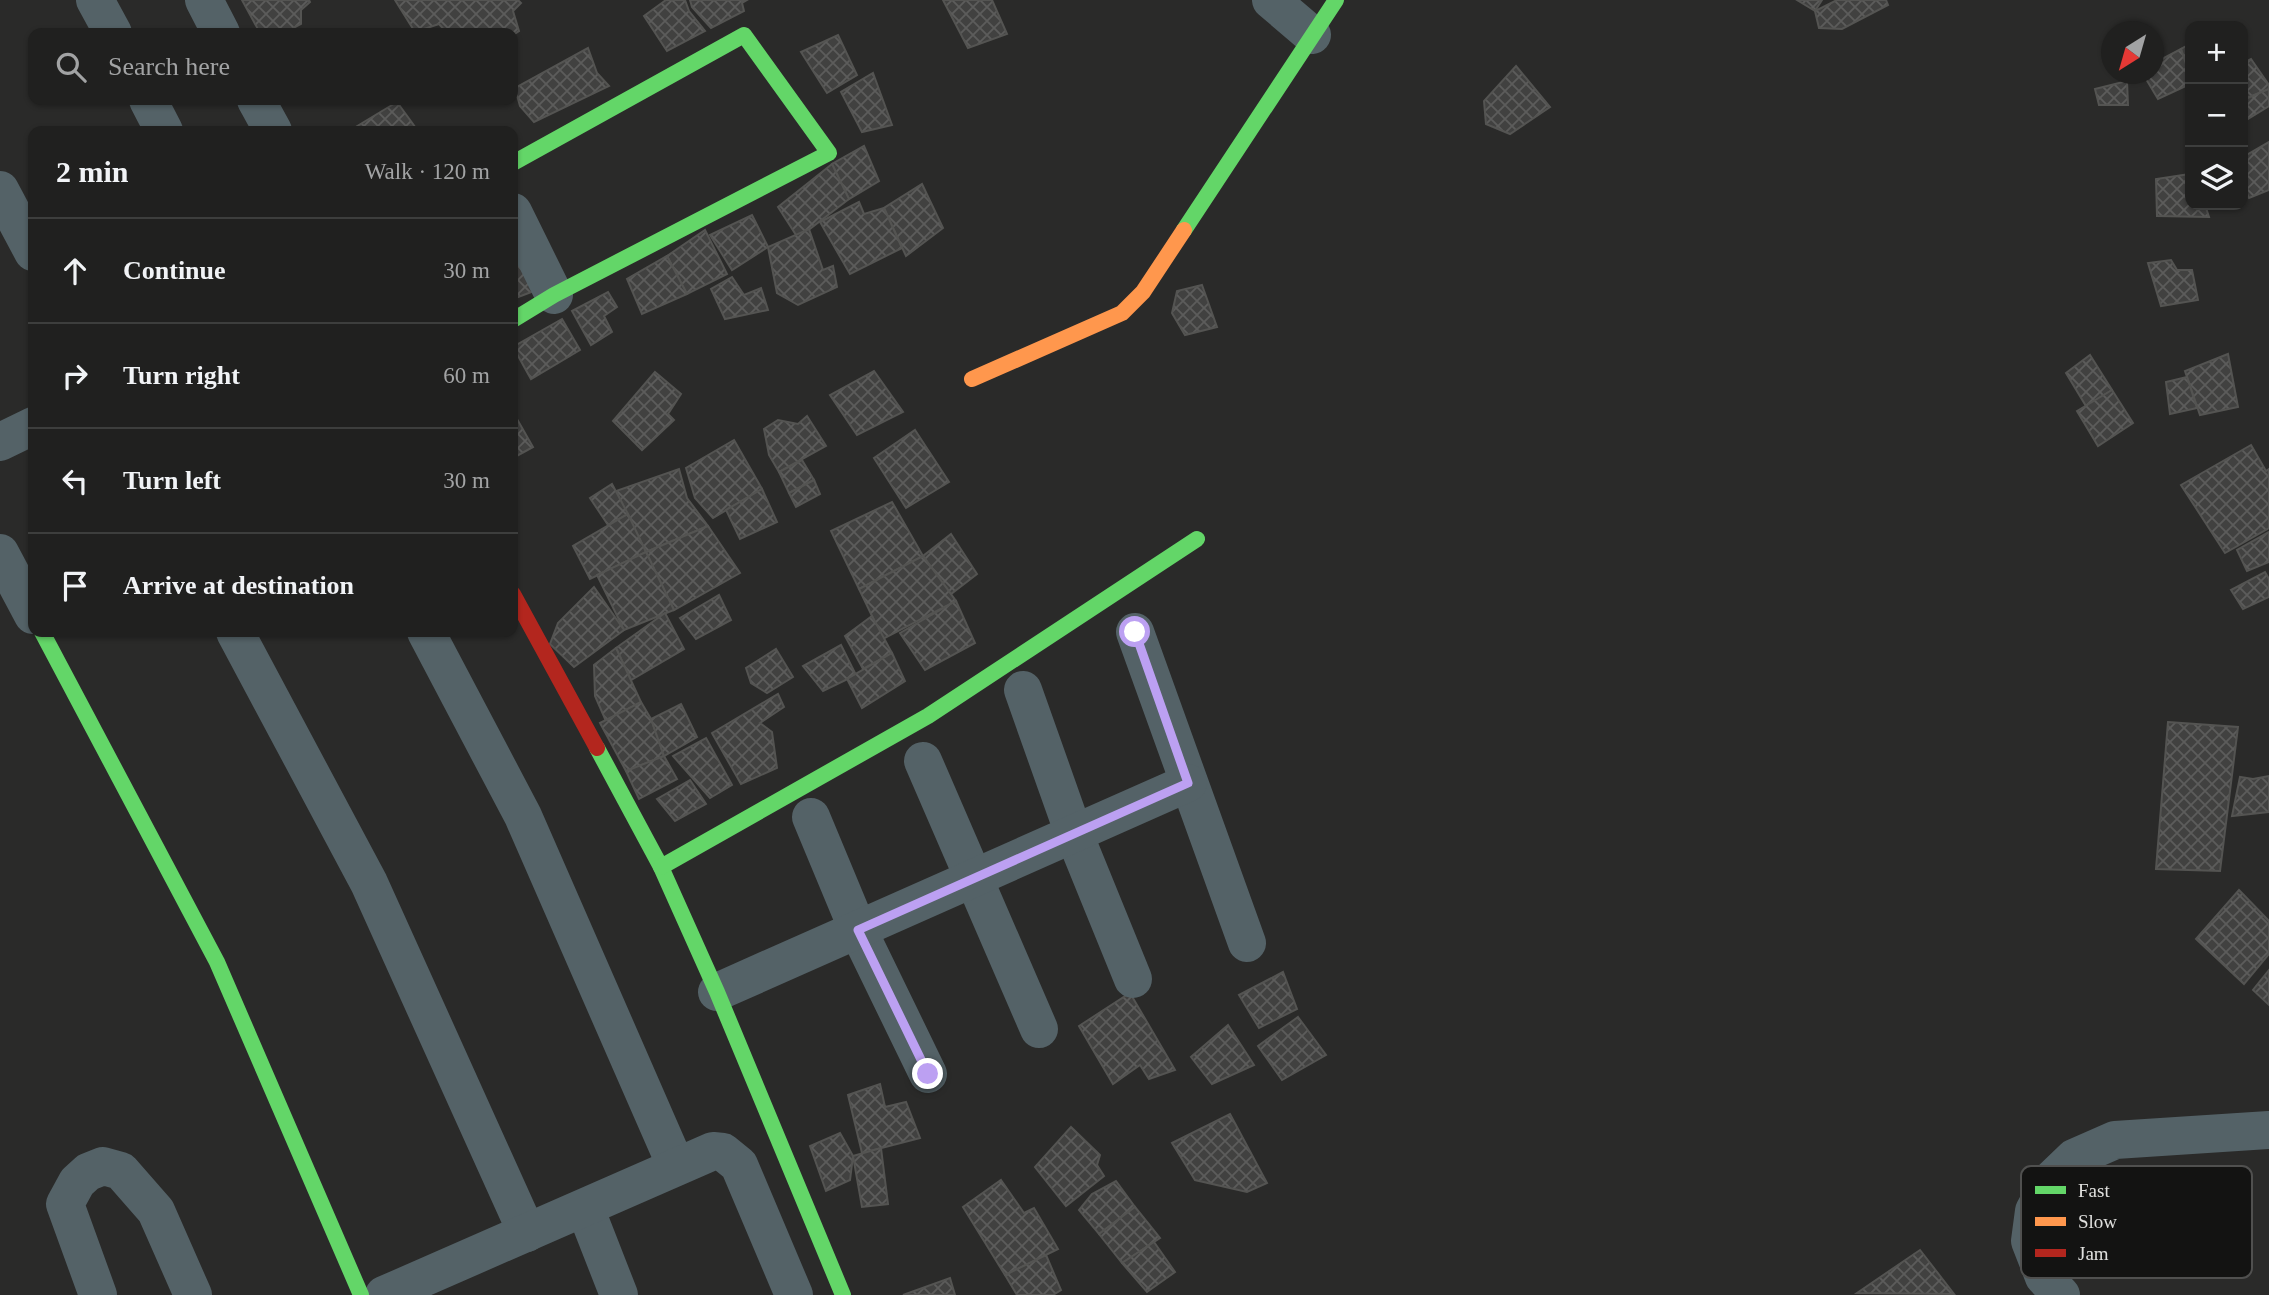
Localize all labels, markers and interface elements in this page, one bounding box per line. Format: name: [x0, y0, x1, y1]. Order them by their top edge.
north arrow: [2101, 21, 2164, 84]
map controls: [2185, 21, 2248, 210]
button: +: [2185, 21, 2248, 84]
search box: [28, 28, 518, 105]
icon: search: [52, 48, 90, 86]
text: Search here: [108, 52, 230, 81]
button: −: [2185, 84, 2248, 147]
button: layers: [2185, 147, 2248, 210]
text: 2 min: [56, 155, 129, 188]
text: Walk · 120 m: [365, 159, 490, 184]
icon: ahead: [56, 252, 94, 290]
text: Continue: [123, 256, 226, 285]
text: 30 m: [443, 258, 490, 283]
icon: right: [56, 357, 94, 395]
text: Turn right: [123, 361, 240, 390]
text: 60 m: [443, 363, 490, 388]
icon: left: [56, 462, 94, 500]
text: Turn left: [123, 466, 221, 495]
text: 30 m: [443, 468, 490, 493]
icon: arrive: [56, 567, 94, 605]
text: Arrive at destination: [123, 571, 354, 600]
route start: [1119, 616, 1150, 647]
route end: [912, 1058, 943, 1089]
legend: [2021, 1166, 2252, 1278]
text: Fast: [2078, 1180, 2110, 1201]
text: Slow: [2078, 1211, 2117, 1232]
text: Jam: [2078, 1243, 2109, 1264]

